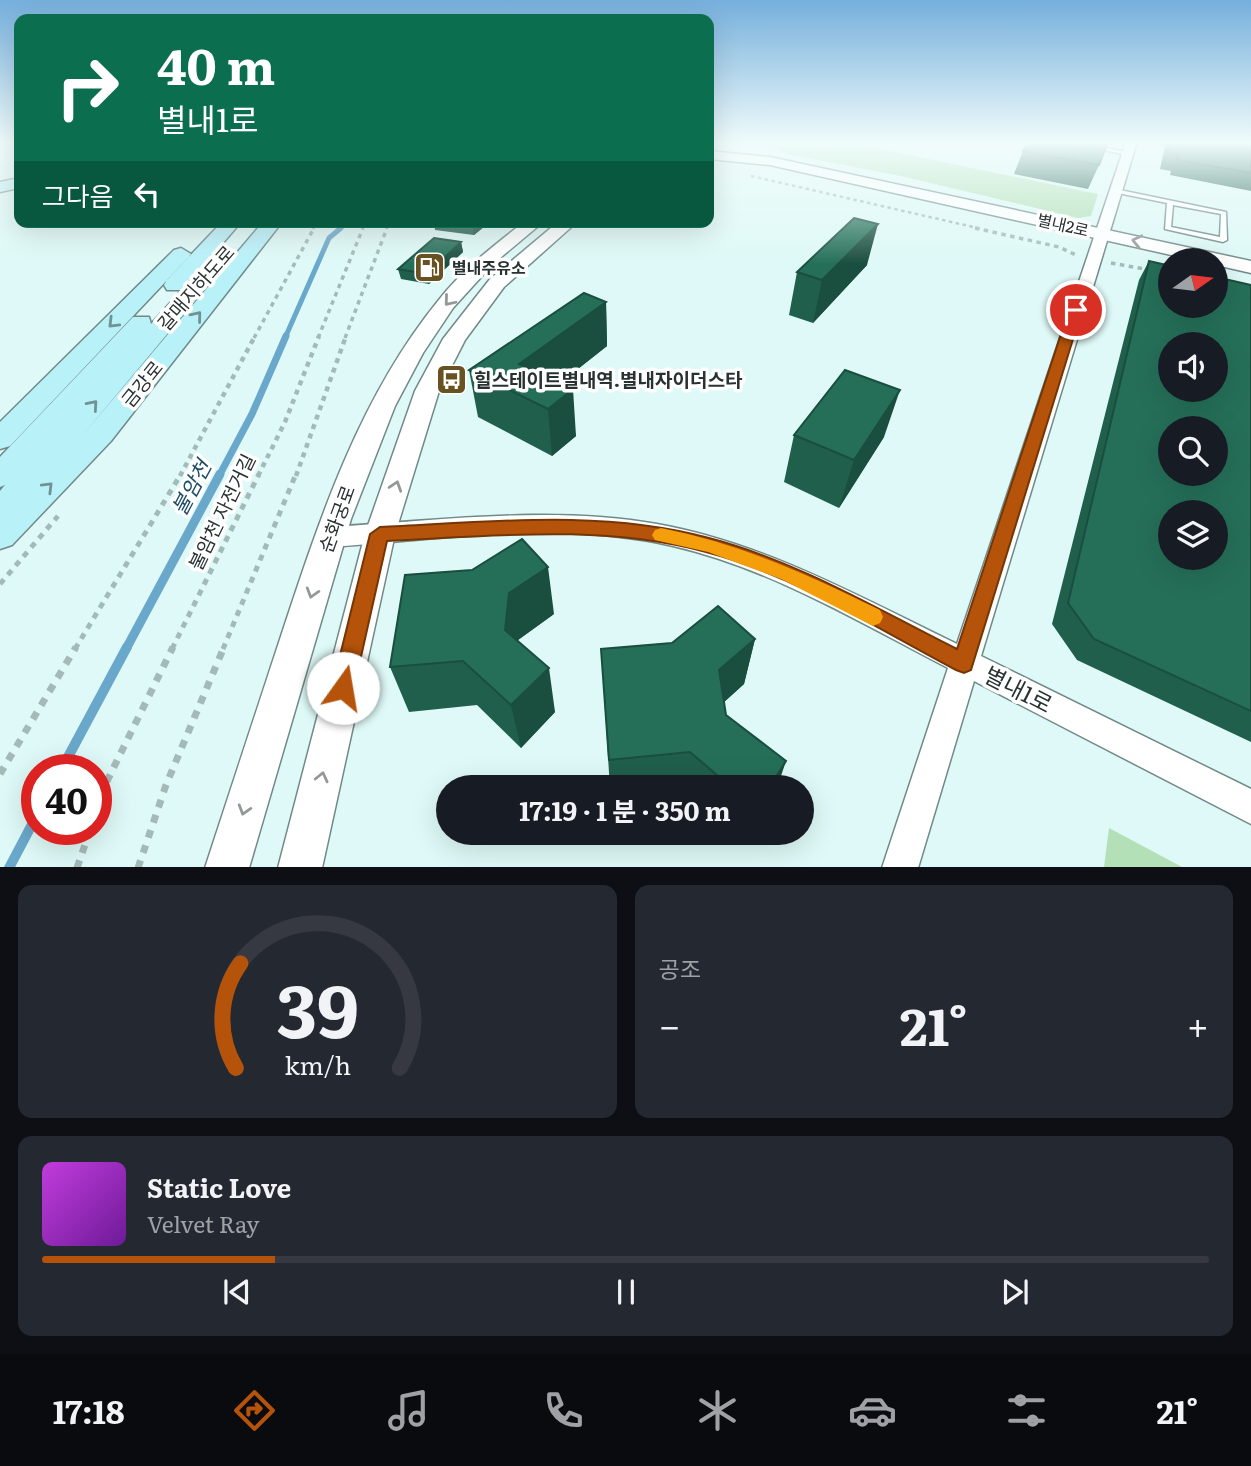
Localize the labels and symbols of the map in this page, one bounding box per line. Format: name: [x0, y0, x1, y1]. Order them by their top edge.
street label: 별내2로: [1035, 206, 1092, 242]
one-way arrow: [1131, 235, 1143, 250]
street label: 갈매지하도로: [150, 239, 240, 336]
north arrow: [1158, 248, 1228, 318]
fuel station icon: 별내주유소: [412, 251, 446, 285]
place label: 별내주유소: [452, 255, 526, 279]
pin: [1046, 280, 1106, 340]
one-way arrow: [445, 292, 457, 305]
one-way arrow: [189, 311, 201, 324]
one-way arrow: [109, 315, 122, 328]
street label: 금강로: [114, 354, 169, 413]
bus stop icon: 힐스테이트별내역.별내자이더스타: [434, 363, 468, 397]
place label: 힐스테이트별내역.별내자이더스타: [474, 365, 743, 393]
one-way arrow: [85, 400, 97, 413]
street label: 불암천 자전거길: [181, 449, 261, 574]
water label: 불암천: [162, 452, 218, 520]
one-way arrow: [388, 480, 402, 492]
street label: 순화궁로: [311, 481, 361, 556]
one-way arrow: [40, 483, 53, 496]
one-way arrow: [305, 587, 320, 599]
position arrow: [306, 651, 380, 725]
street label: 별내1로: [979, 657, 1059, 720]
speed limit sign: 40: [21, 754, 112, 845]
one-way arrow: [314, 771, 328, 783]
one-way arrow: [238, 804, 253, 816]

